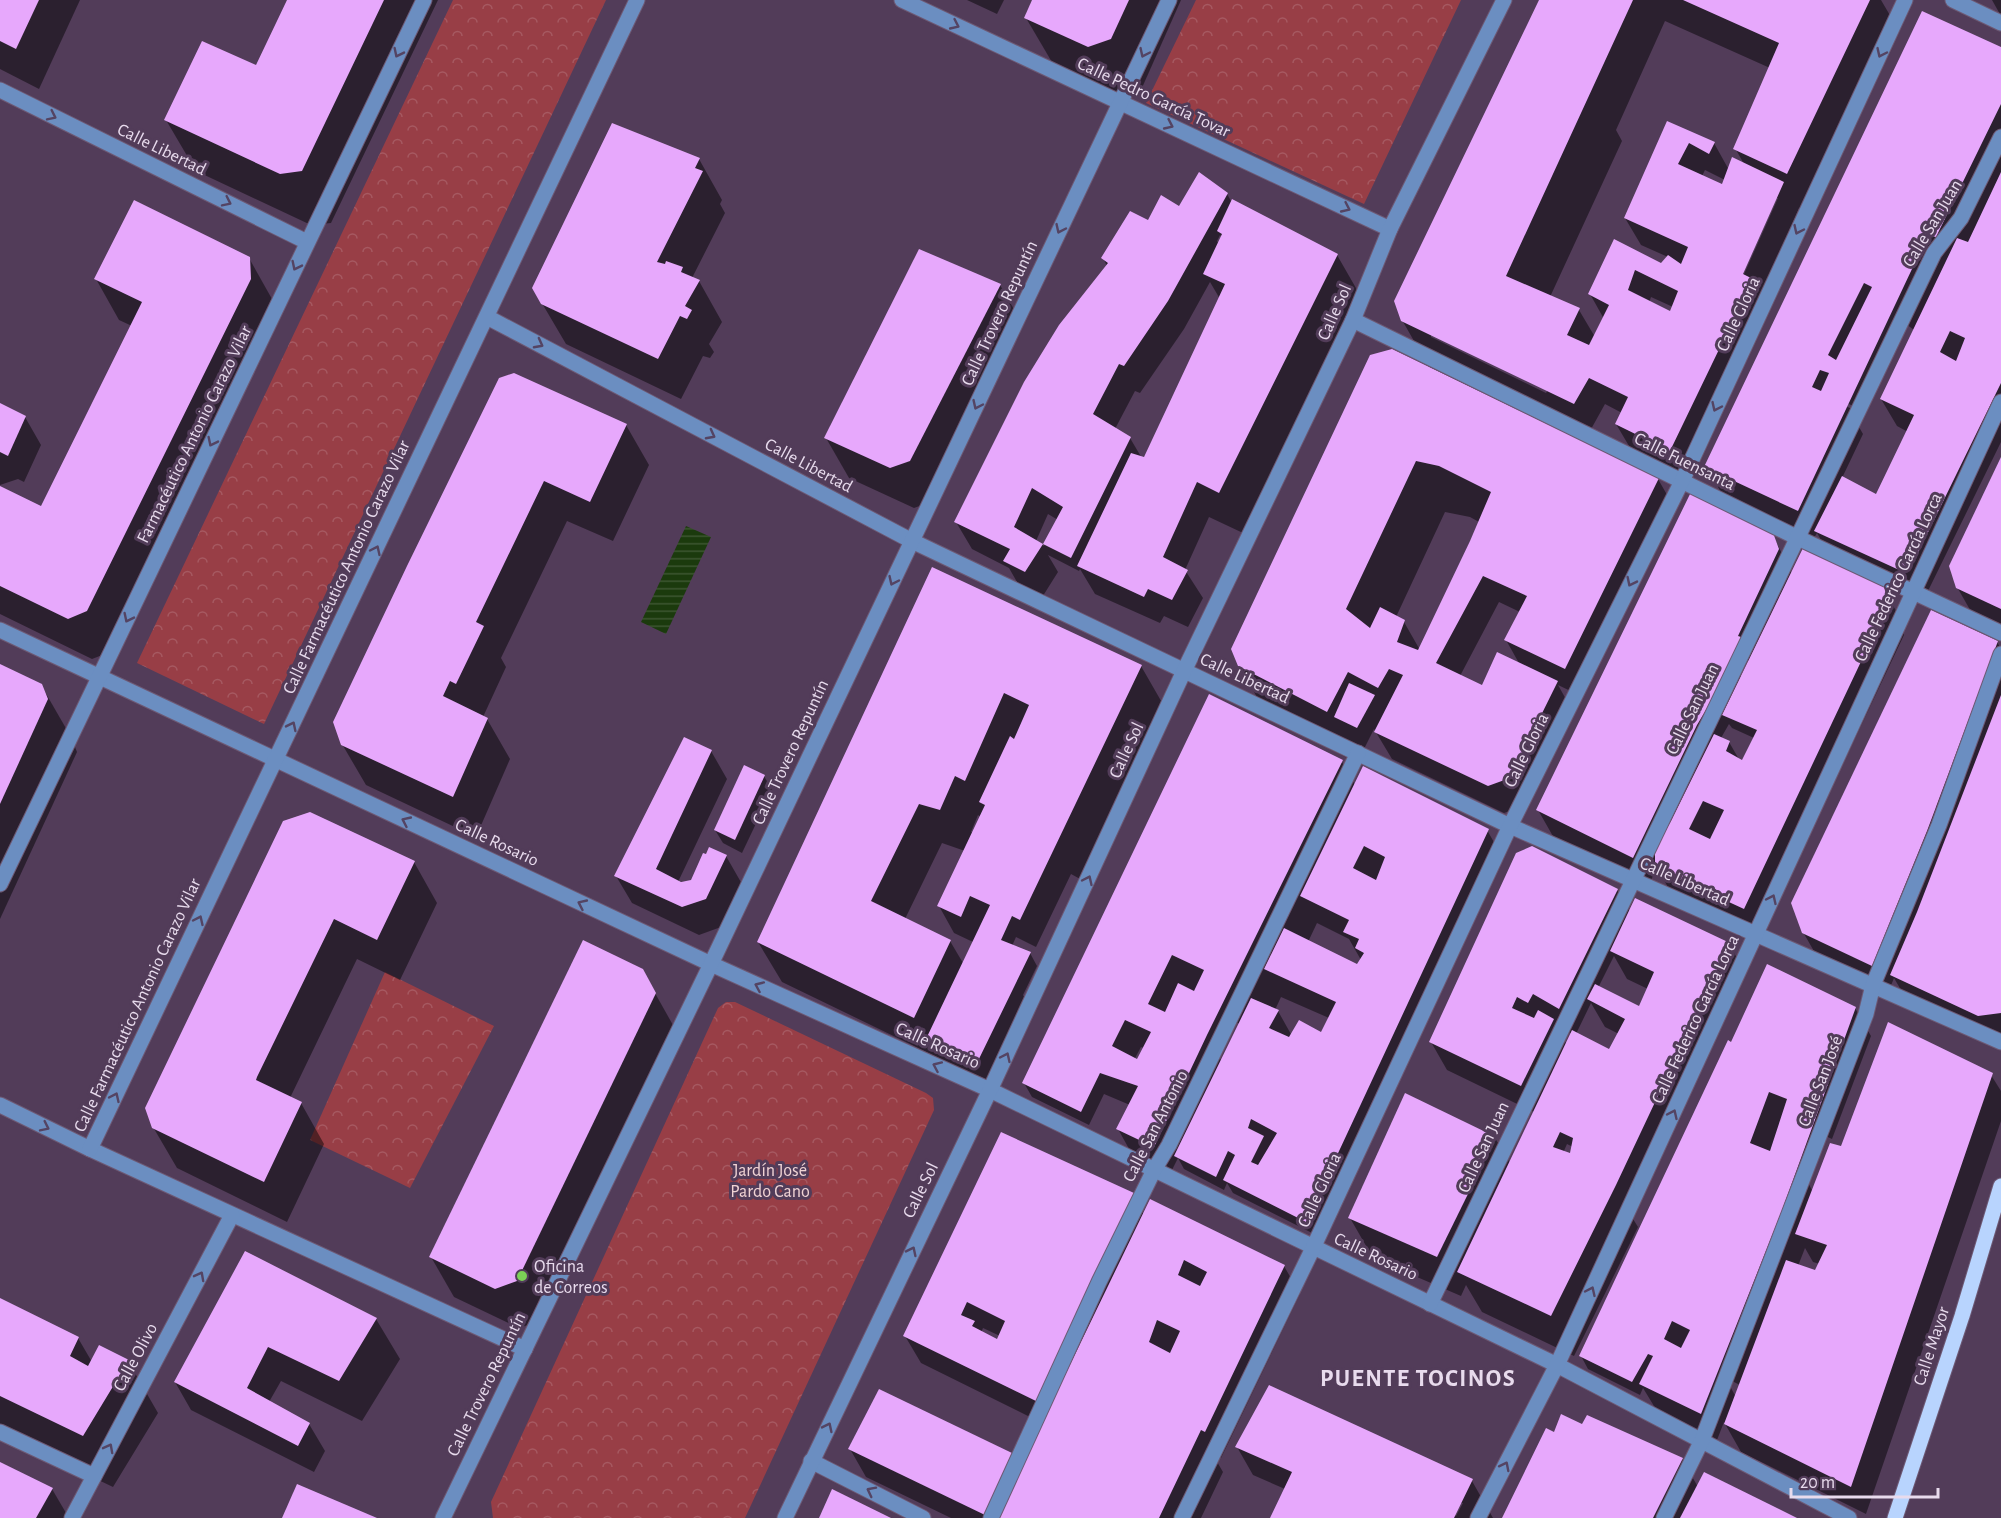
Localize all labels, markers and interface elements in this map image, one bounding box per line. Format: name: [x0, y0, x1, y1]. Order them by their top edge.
one-way arrow: [948, 17, 959, 29]
one-way arrow: [394, 46, 406, 57]
one-way arrow: [1139, 46, 1151, 57]
one-way arrow: [1876, 47, 1888, 58]
street label: Calle Pedro García Tovar: [1074, 55, 1233, 141]
one-way arrow: [46, 109, 57, 120]
one-way arrow: [1163, 118, 1174, 130]
street label: Calle Libertad: [114, 121, 209, 179]
street label: Calle San Juan: [1900, 177, 1966, 270]
one-way arrow: [221, 195, 232, 207]
one-way arrow: [1340, 200, 1351, 212]
one-way arrow: [1056, 223, 1068, 234]
one-way arrow: [1794, 223, 1806, 234]
street label: Calle Trovero Repuntín: [958, 238, 1041, 389]
one-way arrow: [291, 260, 303, 271]
street label: Calle Gloria: [1714, 274, 1764, 354]
street label: Calle Sol: [1315, 282, 1355, 343]
street label: Farmacéutico Antonio Carazo Vilar: [134, 323, 256, 546]
one-way arrow: [532, 337, 543, 348]
one-way arrow: [972, 399, 984, 410]
one-way arrow: [1712, 400, 1724, 411]
one-way arrow: [705, 428, 715, 439]
street label: Calle Fuensanta: [1631, 430, 1738, 494]
street label: Calle Libertad: [762, 435, 855, 496]
one-way arrow: [207, 436, 219, 447]
street label: Calle Farmacéutico Antonio Carazo Vilar: [280, 438, 414, 697]
street label: Calle Federico García Lorca: [1852, 490, 1946, 664]
one-way arrow: [368, 545, 380, 556]
one-way arrow: [888, 575, 900, 586]
one-way arrow: [1627, 576, 1639, 587]
one-way arrow: [123, 612, 135, 623]
street label: Calle Libertad: [1197, 650, 1292, 707]
street label: Calle San Juan: [1663, 661, 1723, 758]
street label: Calle Trovero Repuntín: [749, 677, 832, 828]
street label: Calle Gloria: [1501, 711, 1553, 790]
street label: Calle Sol: [1106, 720, 1148, 781]
one-way arrow: [284, 721, 296, 732]
one-way arrow: [401, 816, 412, 828]
street label: Calle Rosario: [452, 816, 541, 870]
street label: Calle Libertad: [1637, 854, 1732, 910]
one-way arrow: [1080, 875, 1092, 886]
street label: Calle Farmacéutico Antonio Carazo Vilar: [71, 876, 205, 1135]
one-way arrow: [1765, 894, 1777, 905]
one-way arrow: [578, 899, 589, 911]
one-way arrow: [191, 916, 203, 927]
street label: Calle Federico García Lorca: [1649, 932, 1743, 1106]
one-way arrow: [755, 981, 766, 993]
street label: Calle Rosario: [893, 1019, 982, 1072]
street label: Calle San José: [1795, 1034, 1846, 1129]
one-way arrow: [998, 1052, 1010, 1063]
one-way arrow: [932, 1062, 943, 1074]
street label: Calle San Antonio: [1120, 1068, 1192, 1185]
one-way arrow: [107, 1092, 119, 1103]
street label: Calle San Juan: [1455, 1099, 1513, 1196]
one-way arrow: [1666, 1110, 1678, 1121]
one-way arrow: [38, 1120, 49, 1132]
street label: Calle Gloria: [1295, 1150, 1345, 1230]
street label: Calle Sol: [900, 1160, 942, 1221]
park label: Jardín José Pardo Cano: [730, 1162, 810, 1201]
street label: Calle Rosario: [1331, 1230, 1420, 1284]
one-way arrow: [905, 1247, 917, 1258]
place label: Oficina de Correos: [534, 1258, 608, 1297]
marker: Oficina de Correos: [515, 1269, 529, 1283]
one-way arrow: [193, 1271, 204, 1282]
one-way arrow: [1584, 1287, 1596, 1298]
street label: Calle Mayor: [1911, 1304, 1953, 1388]
street label: Calle Trovero Repuntín: [444, 1310, 530, 1459]
street label: Calle Olivo: [111, 1320, 161, 1394]
district label: PUENTE TOCINOS: [1320, 1367, 1516, 1391]
one-way arrow: [820, 1422, 832, 1433]
one-way arrow: [102, 1444, 113, 1454]
scale bar: [1791, 1461, 1938, 1499]
one-way arrow: [1498, 1462, 1509, 1472]
text: 20 m: [1800, 1474, 1835, 1492]
one-way arrow: [867, 1487, 878, 1499]

